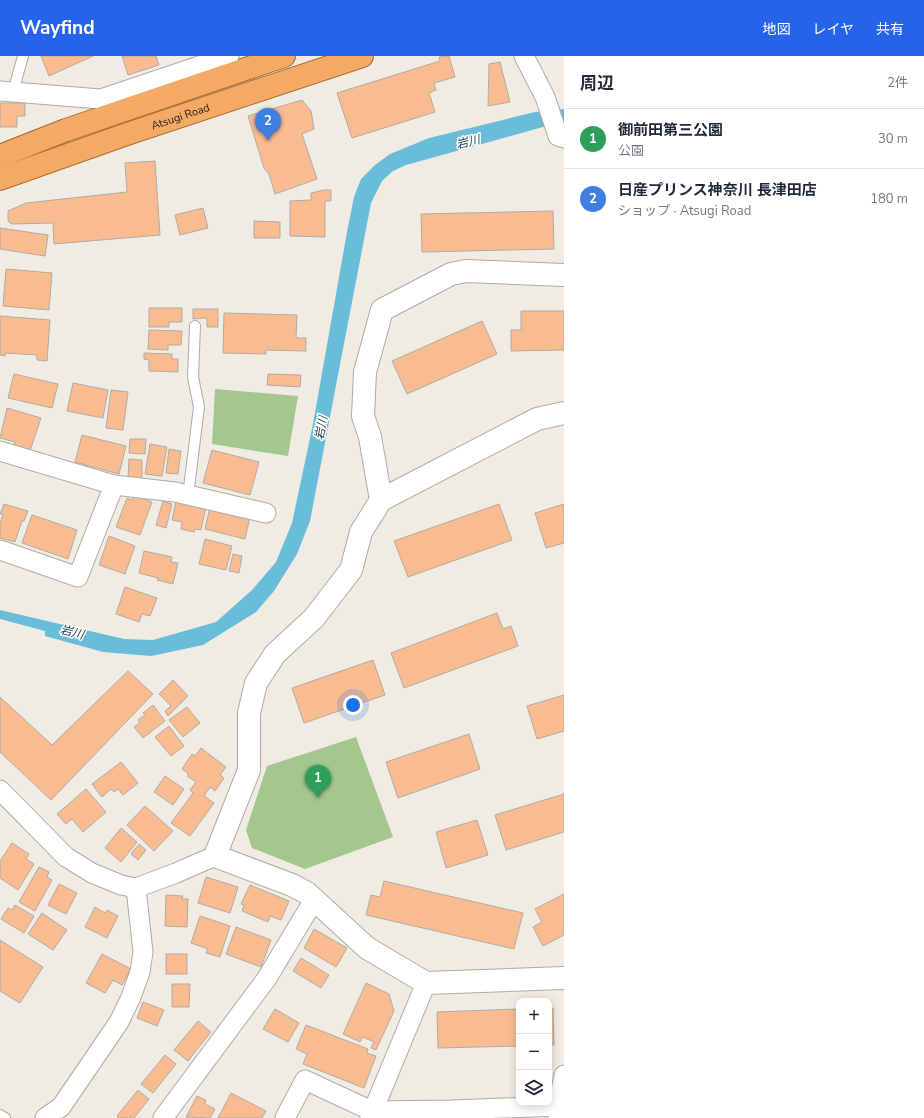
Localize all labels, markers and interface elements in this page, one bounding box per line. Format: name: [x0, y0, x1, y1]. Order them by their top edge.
text: Wayfind: [20, 15, 95, 41]
text: 地図: [762, 20, 790, 39]
text: レイヤ: [812, 20, 854, 39]
text: 共有: [876, 20, 904, 39]
text: 周辺: [580, 72, 614, 95]
text: 2件: [887, 74, 908, 92]
street label: Atsugi Road: [149, 100, 212, 133]
pin: 2: [255, 108, 281, 141]
text: 御前田第三公園: [618, 120, 723, 140]
text: 1: [589, 130, 597, 148]
text: 30 m: [878, 130, 908, 148]
water label: 岩川: [454, 131, 484, 153]
text: 公園: [618, 142, 644, 160]
text: 日産プリンス神奈川 長津田店: [618, 180, 817, 200]
text: 2: [589, 190, 597, 208]
text: 180 m: [870, 190, 908, 208]
text: ショップ · Atsugi Road: [618, 202, 751, 220]
water label: 岩川: [311, 413, 332, 441]
water label: 岩川: [58, 621, 88, 643]
your location: [343, 695, 363, 715]
pin: 1: [305, 765, 331, 798]
map controls: [516, 998, 552, 1106]
button: +: [516, 998, 552, 1034]
button: −: [516, 1034, 552, 1070]
button: layers: [516, 1070, 552, 1106]

